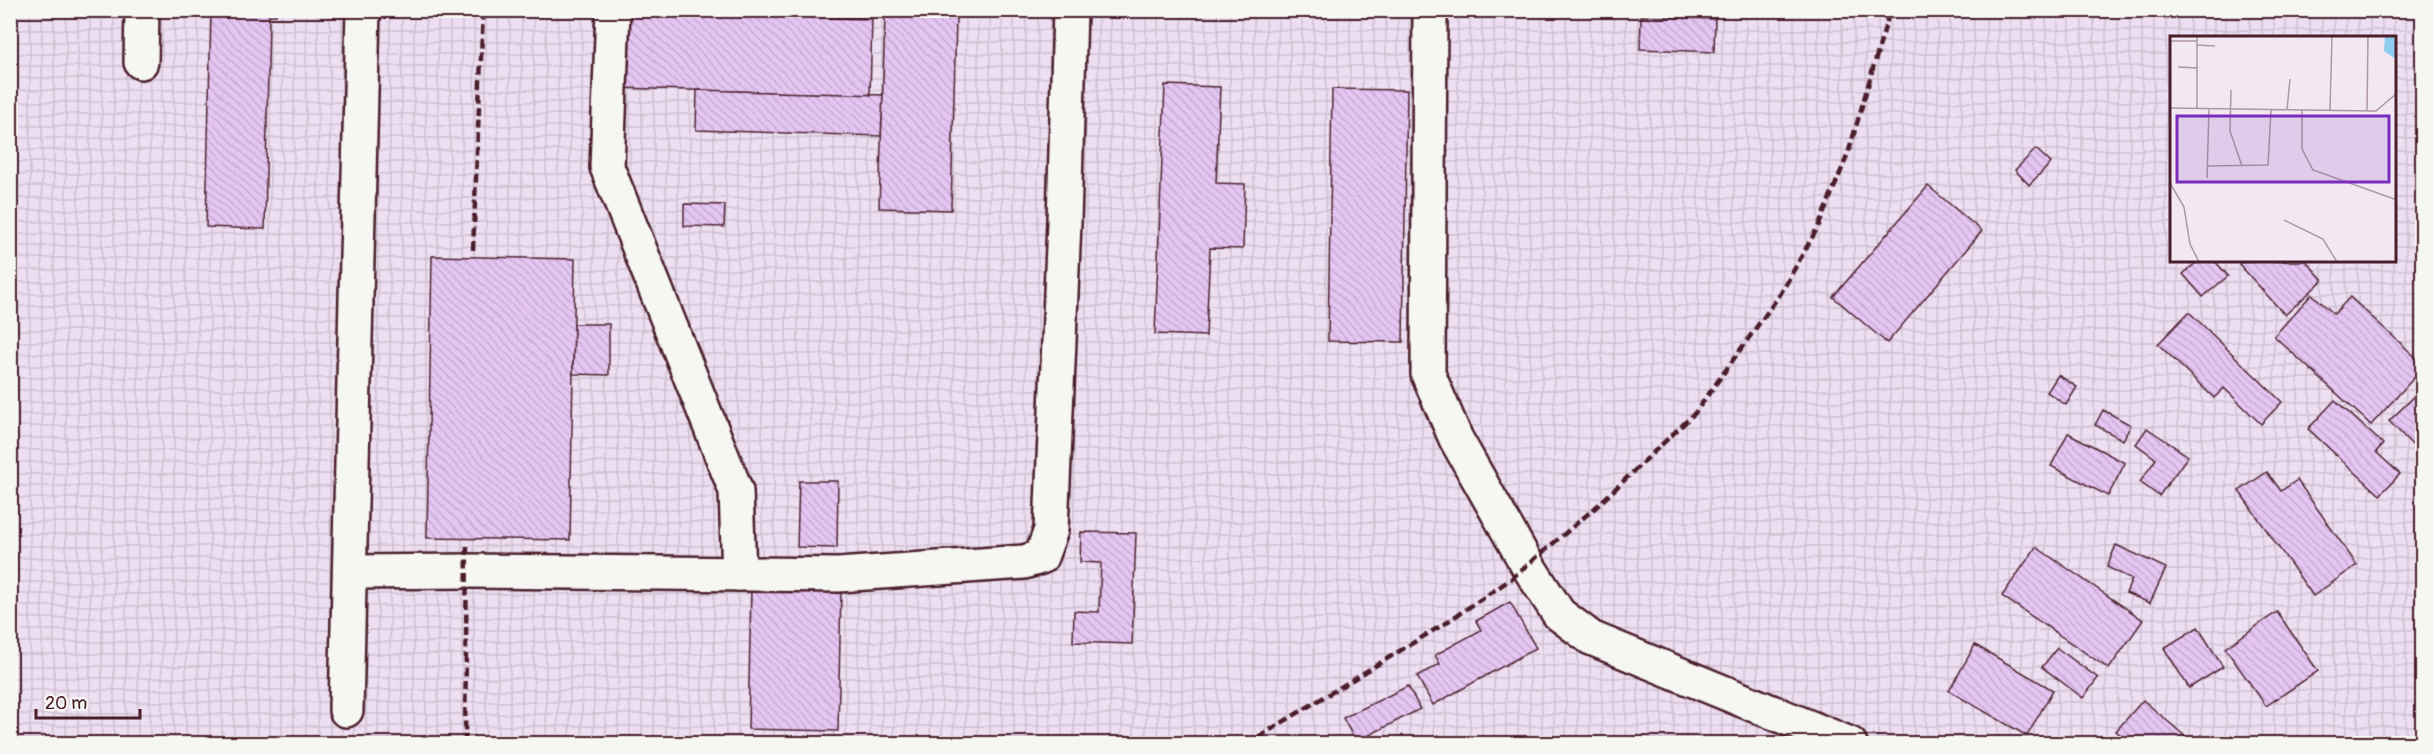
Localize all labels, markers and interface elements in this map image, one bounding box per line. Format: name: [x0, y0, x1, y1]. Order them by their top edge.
inset map: [2170, 36, 2397, 262]
scale bar: [36, 682, 140, 720]
text: 20 m: [45, 692, 87, 715]

